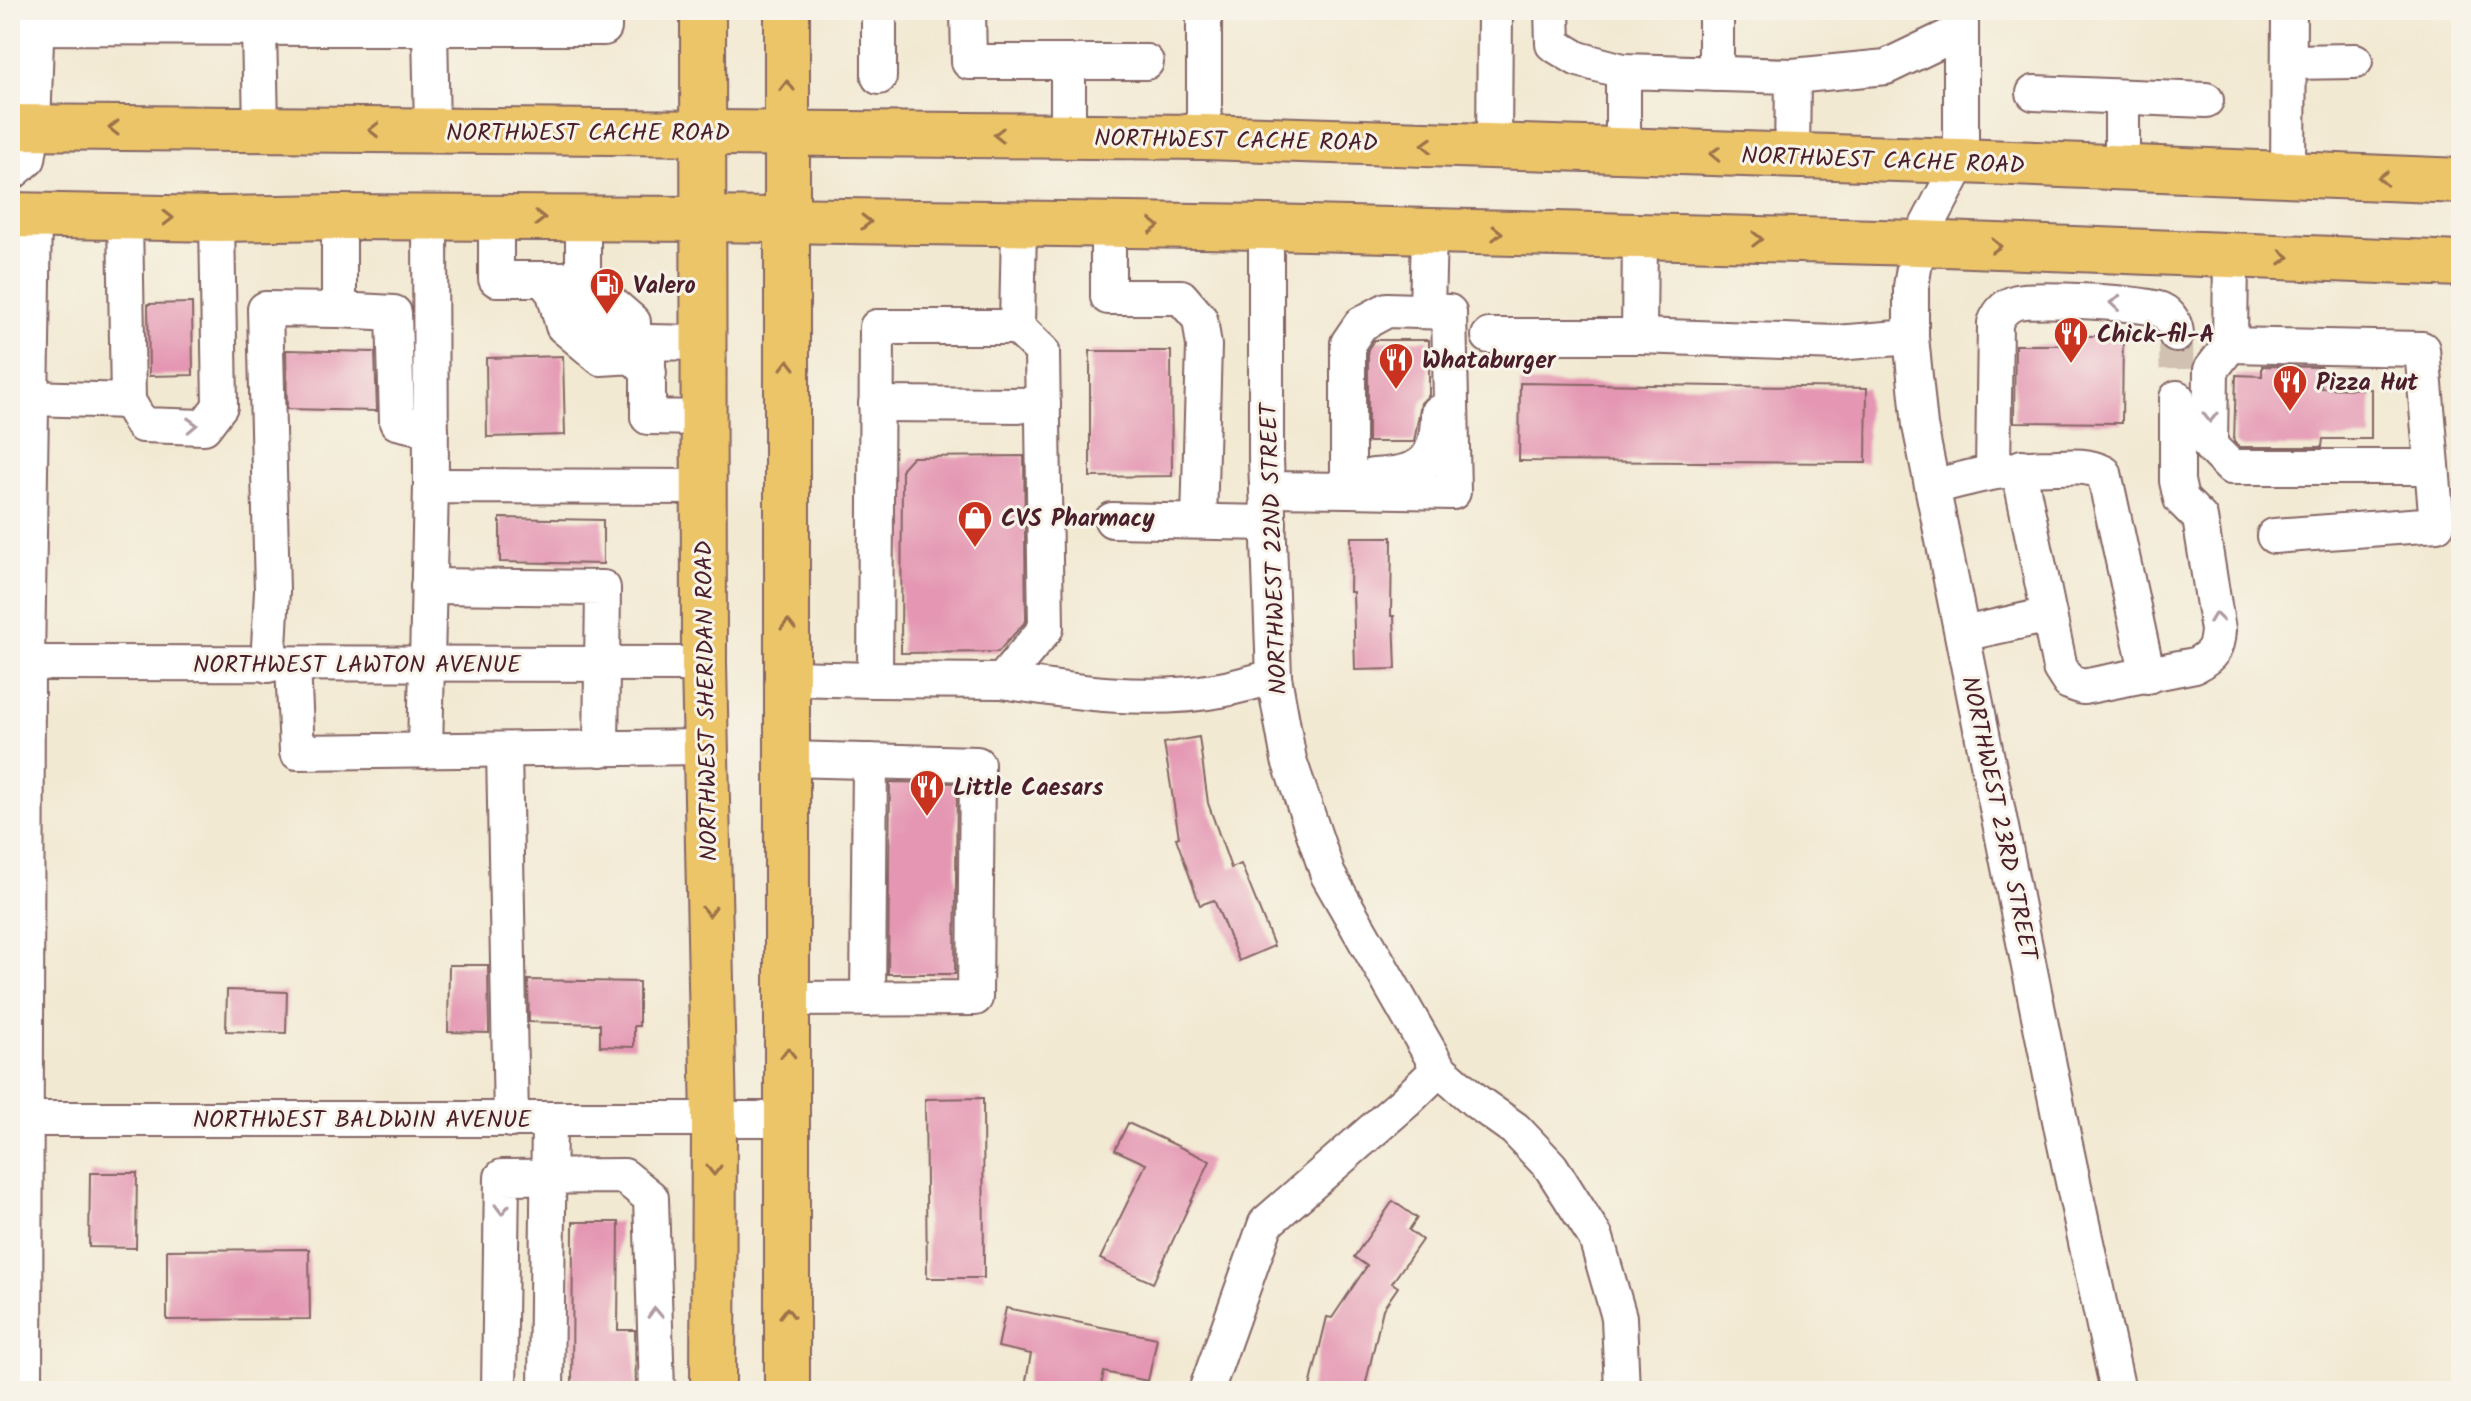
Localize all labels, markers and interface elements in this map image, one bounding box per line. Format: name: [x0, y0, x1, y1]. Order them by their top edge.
one-way arrow: [778, 79, 796, 92]
street label: NORTHWEST CACHE ROAD: [446, 114, 730, 153]
one-way arrow: [107, 119, 120, 137]
street label: NORTHWEST CACHE ROAD: [1094, 120, 1378, 163]
one-way arrow: [367, 121, 380, 138]
one-way arrow: [992, 127, 1005, 144]
one-way arrow: [1420, 136, 1433, 153]
street label: NORTHWEST CACHE ROAD: [1740, 137, 2025, 186]
one-way arrow: [1708, 146, 1721, 163]
one-way arrow: [2376, 169, 2389, 186]
one-way arrow: [162, 209, 175, 227]
one-way arrow: [534, 209, 547, 227]
one-way arrow: [860, 213, 873, 231]
one-way arrow: [1148, 218, 1160, 235]
one-way arrow: [1491, 224, 1504, 241]
one-way arrow: [1751, 230, 1764, 248]
one-way arrow: [1990, 237, 2003, 254]
one-way arrow: [2278, 248, 2291, 265]
fuel station icon: Valero: [588, 266, 626, 316]
place label: Valero: [633, 267, 696, 306]
one-way arrow: [2108, 294, 2121, 311]
restaurant icon: Chick-fil-A: [2052, 315, 2090, 365]
place label: Chick-fil-A: [2097, 316, 2215, 355]
restaurant icon: Whataburger: [1377, 341, 1415, 391]
place label: Whataburger: [1422, 342, 1557, 381]
one-way arrow: [779, 358, 797, 371]
restaurant icon: Pizza Hut: [2271, 363, 2309, 413]
place label: Pizza Hut: [2316, 364, 2419, 403]
street label: NORTHWEST 22ND STREET: [1250, 400, 1299, 695]
one-way arrow: [2202, 411, 2219, 424]
one-way arrow: [186, 417, 198, 434]
shop icon: CVS Pharmacy: [956, 499, 994, 549]
place label: CVS Pharmacy: [1001, 500, 1155, 539]
street label: NORTHWEST SHERIDAN ROAD: [685, 540, 730, 862]
one-way arrow: [2208, 611, 2225, 625]
one-way arrow: [779, 618, 797, 631]
street label: NORTHWEST LAWTON AVENUE: [193, 646, 522, 685]
street label: NORTHWEST 23RD STREET: [1949, 673, 2048, 966]
restaurant icon: Little Caesars: [908, 768, 946, 818]
place label: Little Caesars: [953, 769, 1103, 808]
one-way arrow: [700, 905, 718, 918]
one-way arrow: [779, 1046, 797, 1059]
street label: NORTHWEST BALDWIN AVENUE: [193, 1101, 532, 1140]
one-way arrow: [705, 1164, 723, 1177]
one-way arrow: [493, 1203, 511, 1216]
one-way arrow: [646, 1306, 663, 1319]
one-way arrow: [778, 1306, 796, 1319]

